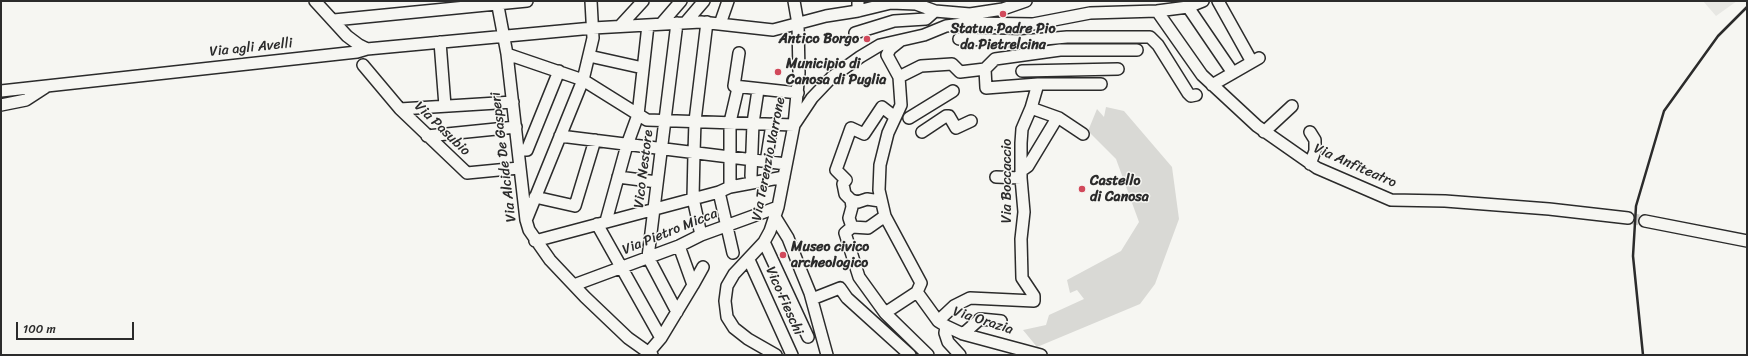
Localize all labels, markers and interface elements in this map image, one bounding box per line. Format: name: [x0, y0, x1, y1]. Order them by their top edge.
marker: Statua Padre Pio da Pietrelcina: [998, 9, 1008, 19]
place label: Statua Padre Pio da Pietrelcina: [950, 21, 1056, 54]
place label: Antico Borgo: [779, 31, 859, 47]
marker: Antico Borgo: [862, 34, 872, 44]
street label: Via agli Avelli: [209, 35, 293, 61]
place label: Municipio di Canosa di Puglia: [786, 56, 886, 88]
marker: Municipio di Canosa di Puglia: [773, 67, 783, 77]
street label: Via Alcide De Gasperi: [488, 91, 520, 223]
street label: Via Terenzio Varrone: [749, 96, 789, 222]
street label: Via Pasubio: [411, 98, 473, 160]
street label: Vico Nestore: [631, 129, 657, 209]
street label: Via Boccaccio: [999, 139, 1015, 223]
street label: Via Anfiteatro: [1311, 140, 1399, 192]
place label: Castello di Canosa: [1090, 173, 1149, 206]
marker: Castello di Canosa: [1077, 184, 1087, 194]
street label: Via Pietro Micca: [620, 205, 720, 259]
place label: Museo civico archeologico: [791, 239, 869, 272]
marker: Museo civico archeologico: [778, 250, 788, 260]
street label: Vico Fieschi: [761, 264, 807, 338]
street label: Via Orazia: [951, 303, 1015, 339]
scale bar: [18, 314, 136, 340]
text: 100 m: [23, 318, 56, 340]

